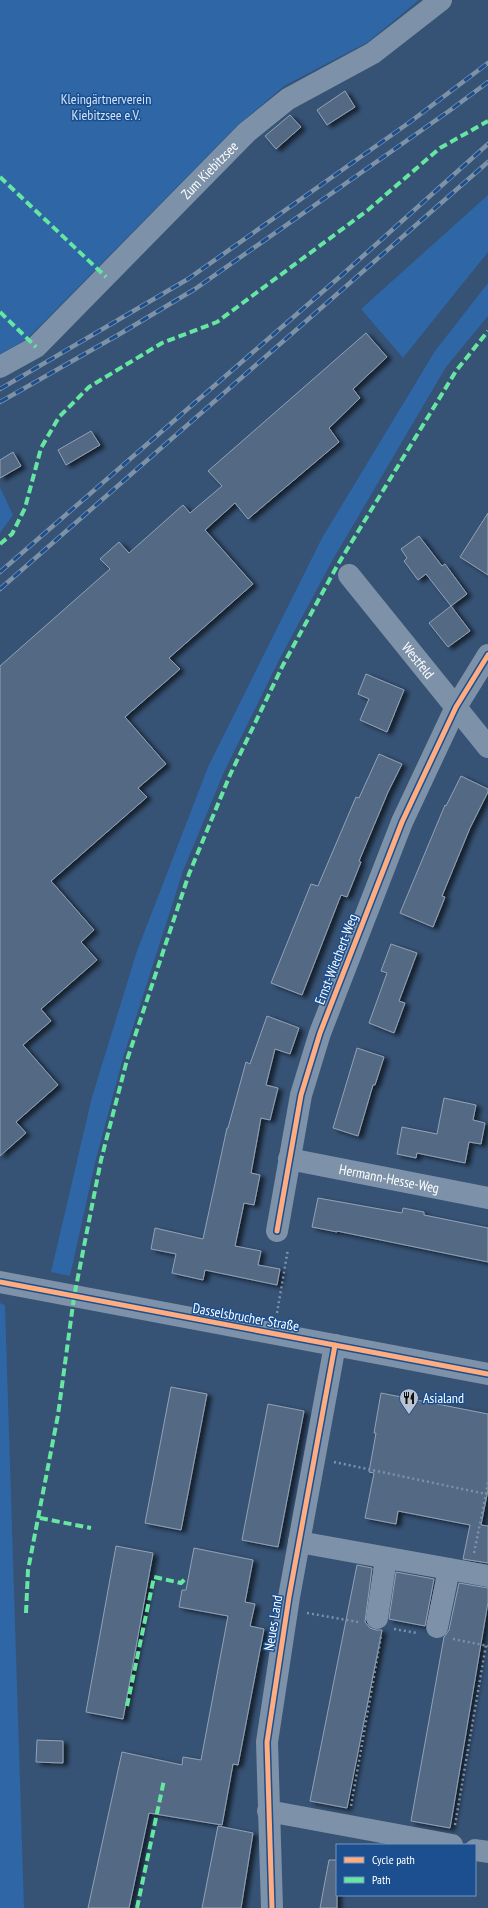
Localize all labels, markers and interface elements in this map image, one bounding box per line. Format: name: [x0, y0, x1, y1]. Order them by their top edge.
park label: Kleingärtnerverein Kiebitzsee e.V.: [61, 90, 151, 124]
street label: Zum Kiebitzsee: [177, 137, 242, 203]
street label: Westfeld: [398, 639, 438, 683]
street label: Ernst-Wiechert-Weg: [310, 911, 362, 1007]
street label: Hermann-Hesse-Weg: [338, 1160, 441, 1197]
street label: Dasselsbrucher Straße: [191, 1299, 301, 1335]
restaurant icon: Asialand: [398, 1387, 420, 1415]
place label: Asialand: [423, 1389, 464, 1407]
street label: Neues Land: [260, 1594, 286, 1652]
legend: [336, 1844, 476, 1896]
text: Cycle path: [372, 1852, 415, 1867]
text: Path: [372, 1872, 390, 1887]

